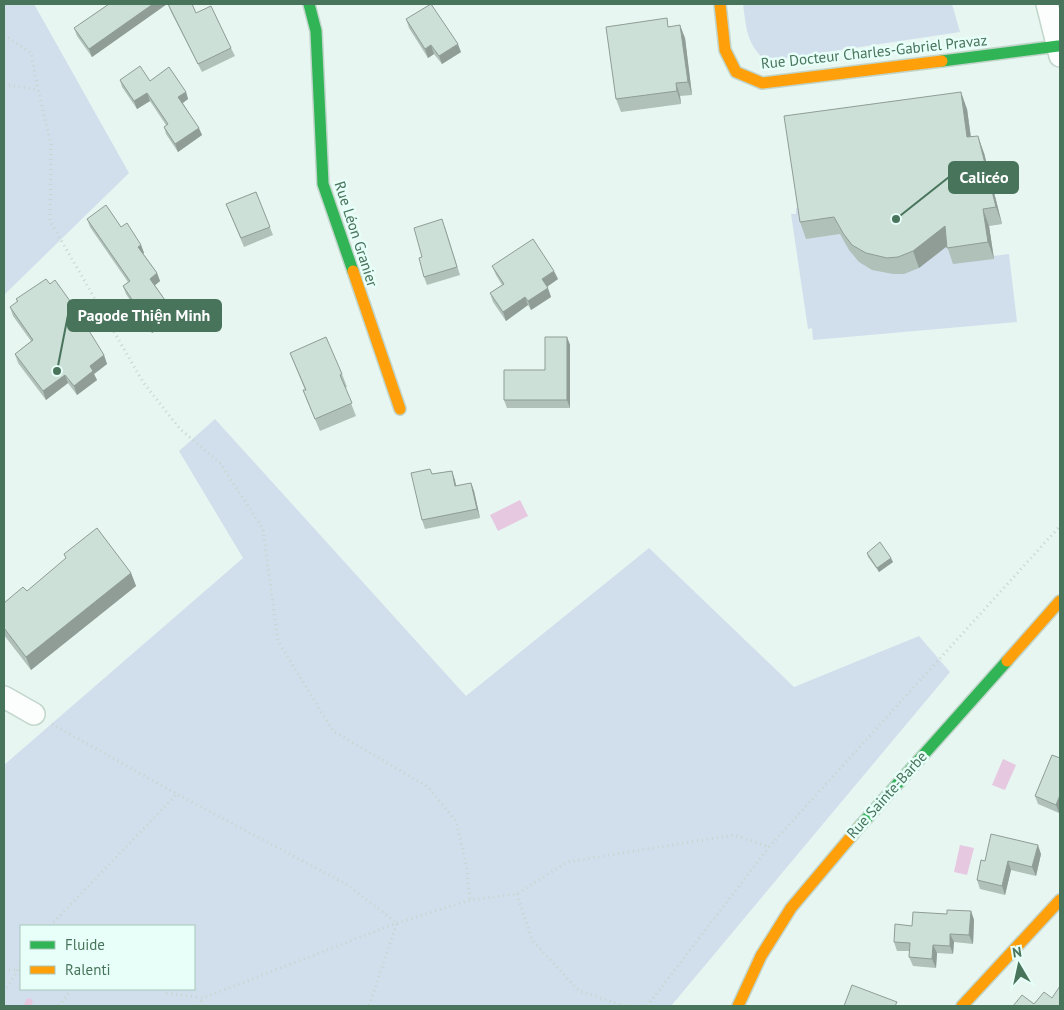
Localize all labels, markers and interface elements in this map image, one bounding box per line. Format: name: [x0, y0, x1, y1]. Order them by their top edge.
street label: Rue Docteur Charles-Gabriel Pravaz: [760, 30, 988, 73]
callout: Calicéo: [949, 162, 1018, 193]
text: Calicéo: [959, 167, 1009, 187]
street label: Rue Léon Granier: [330, 179, 382, 289]
callout: Pagode Thiện Minh: [68, 300, 221, 331]
text: Pagode Thiện Minh: [78, 305, 210, 325]
street label: Rue Sainte-Barbe: [842, 747, 931, 842]
legend: [20, 925, 195, 990]
text: Fluide: [65, 935, 105, 954]
north arrow: [994, 940, 1044, 990]
text: N: [1011, 943, 1023, 962]
text: Ralenti: [65, 960, 111, 979]

